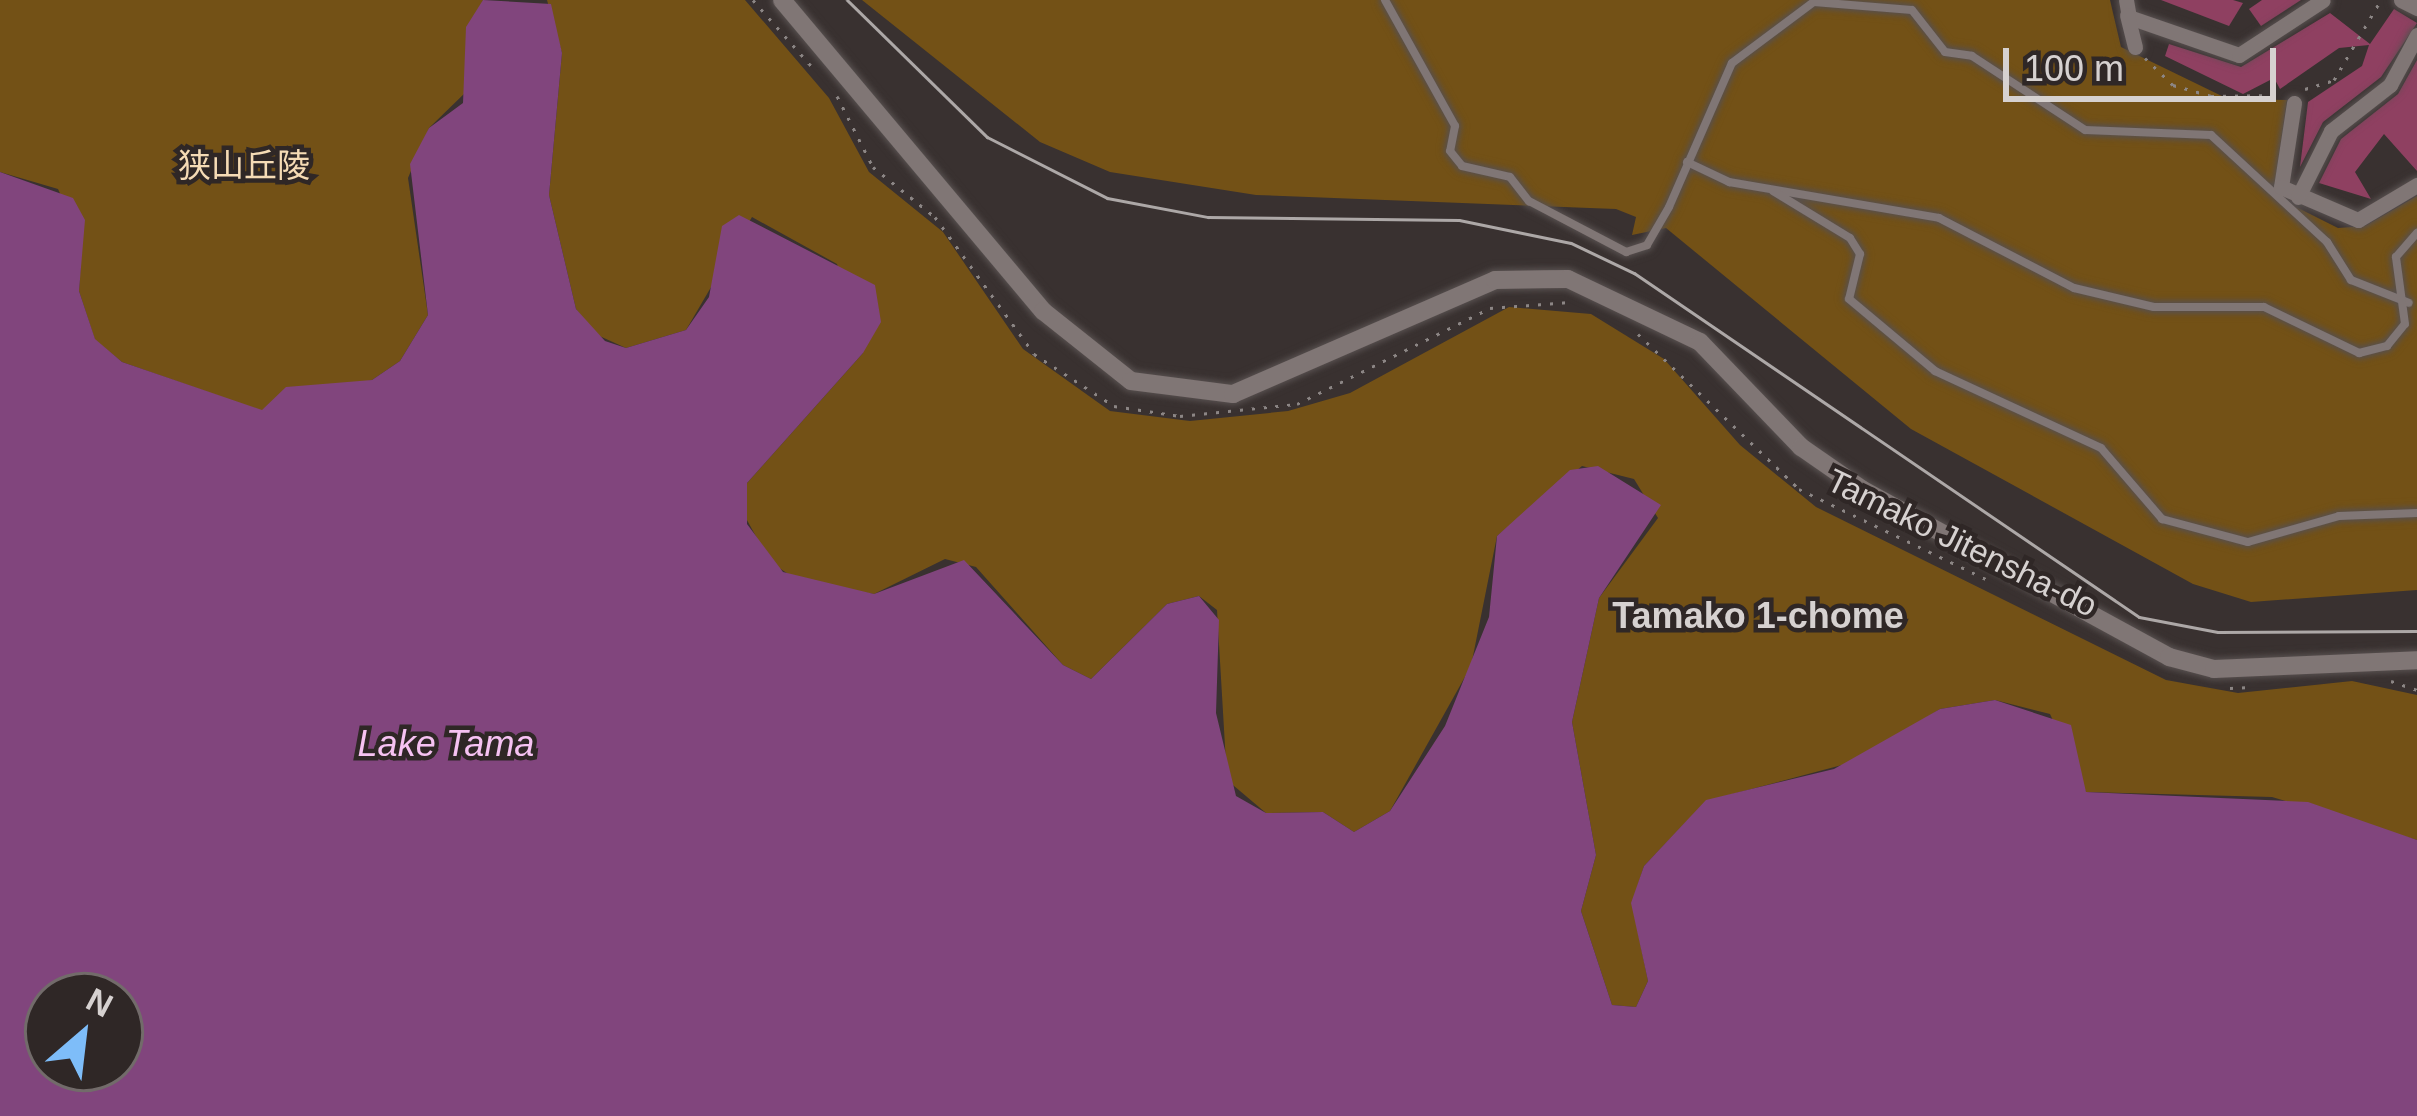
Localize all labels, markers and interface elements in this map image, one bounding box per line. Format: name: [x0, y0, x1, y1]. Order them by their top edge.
scale bar: [2009, 24, 2282, 98]
text: 100 m: [2024, 48, 2124, 89]
park label: 狭山丘陵: [178, 146, 310, 186]
street label: Tamako Jitensha-do: [1821, 460, 2103, 626]
district label: Tamako 1-chome: [1612, 594, 1904, 638]
water label: Lake Tama: [358, 722, 534, 766]
north arrow: [24, 972, 144, 1092]
text: N: [81, 980, 119, 1024]

